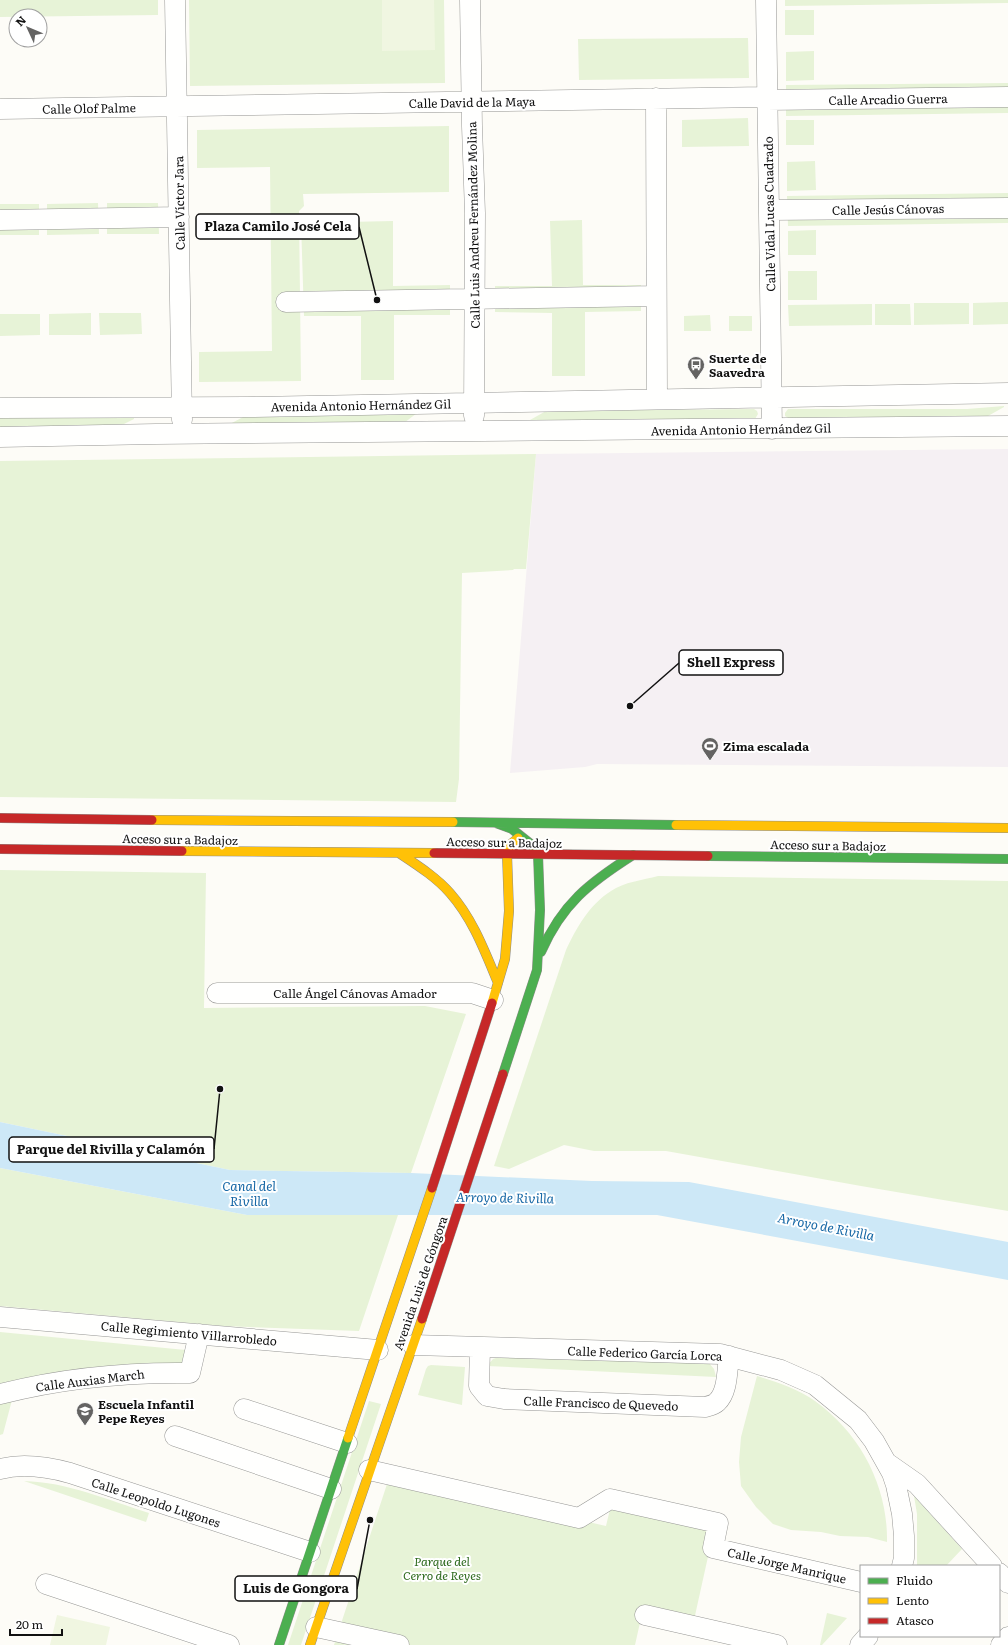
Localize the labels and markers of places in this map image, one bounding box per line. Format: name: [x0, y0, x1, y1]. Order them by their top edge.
callout: Plaza Camilo José Cela: [196, 214, 359, 239]
place label: Suerte de Saavedra: [709, 349, 767, 381]
bus stop icon: Suerte de Saavedra: [686, 355, 706, 380]
callout: Shell Express: [679, 650, 783, 675]
sports icon: Zima escalada: [700, 736, 720, 761]
place label: Zima escalada: [723, 737, 809, 755]
callout: Parque del Rivilla y Calamón: [9, 1137, 214, 1162]
place label: Escuela Infantil Pepe Reyes: [98, 1395, 195, 1427]
school or university icon: Escuela Infantil Pepe Reyes: [75, 1401, 95, 1426]
callout: Luis de Gongora: [235, 1576, 357, 1601]

